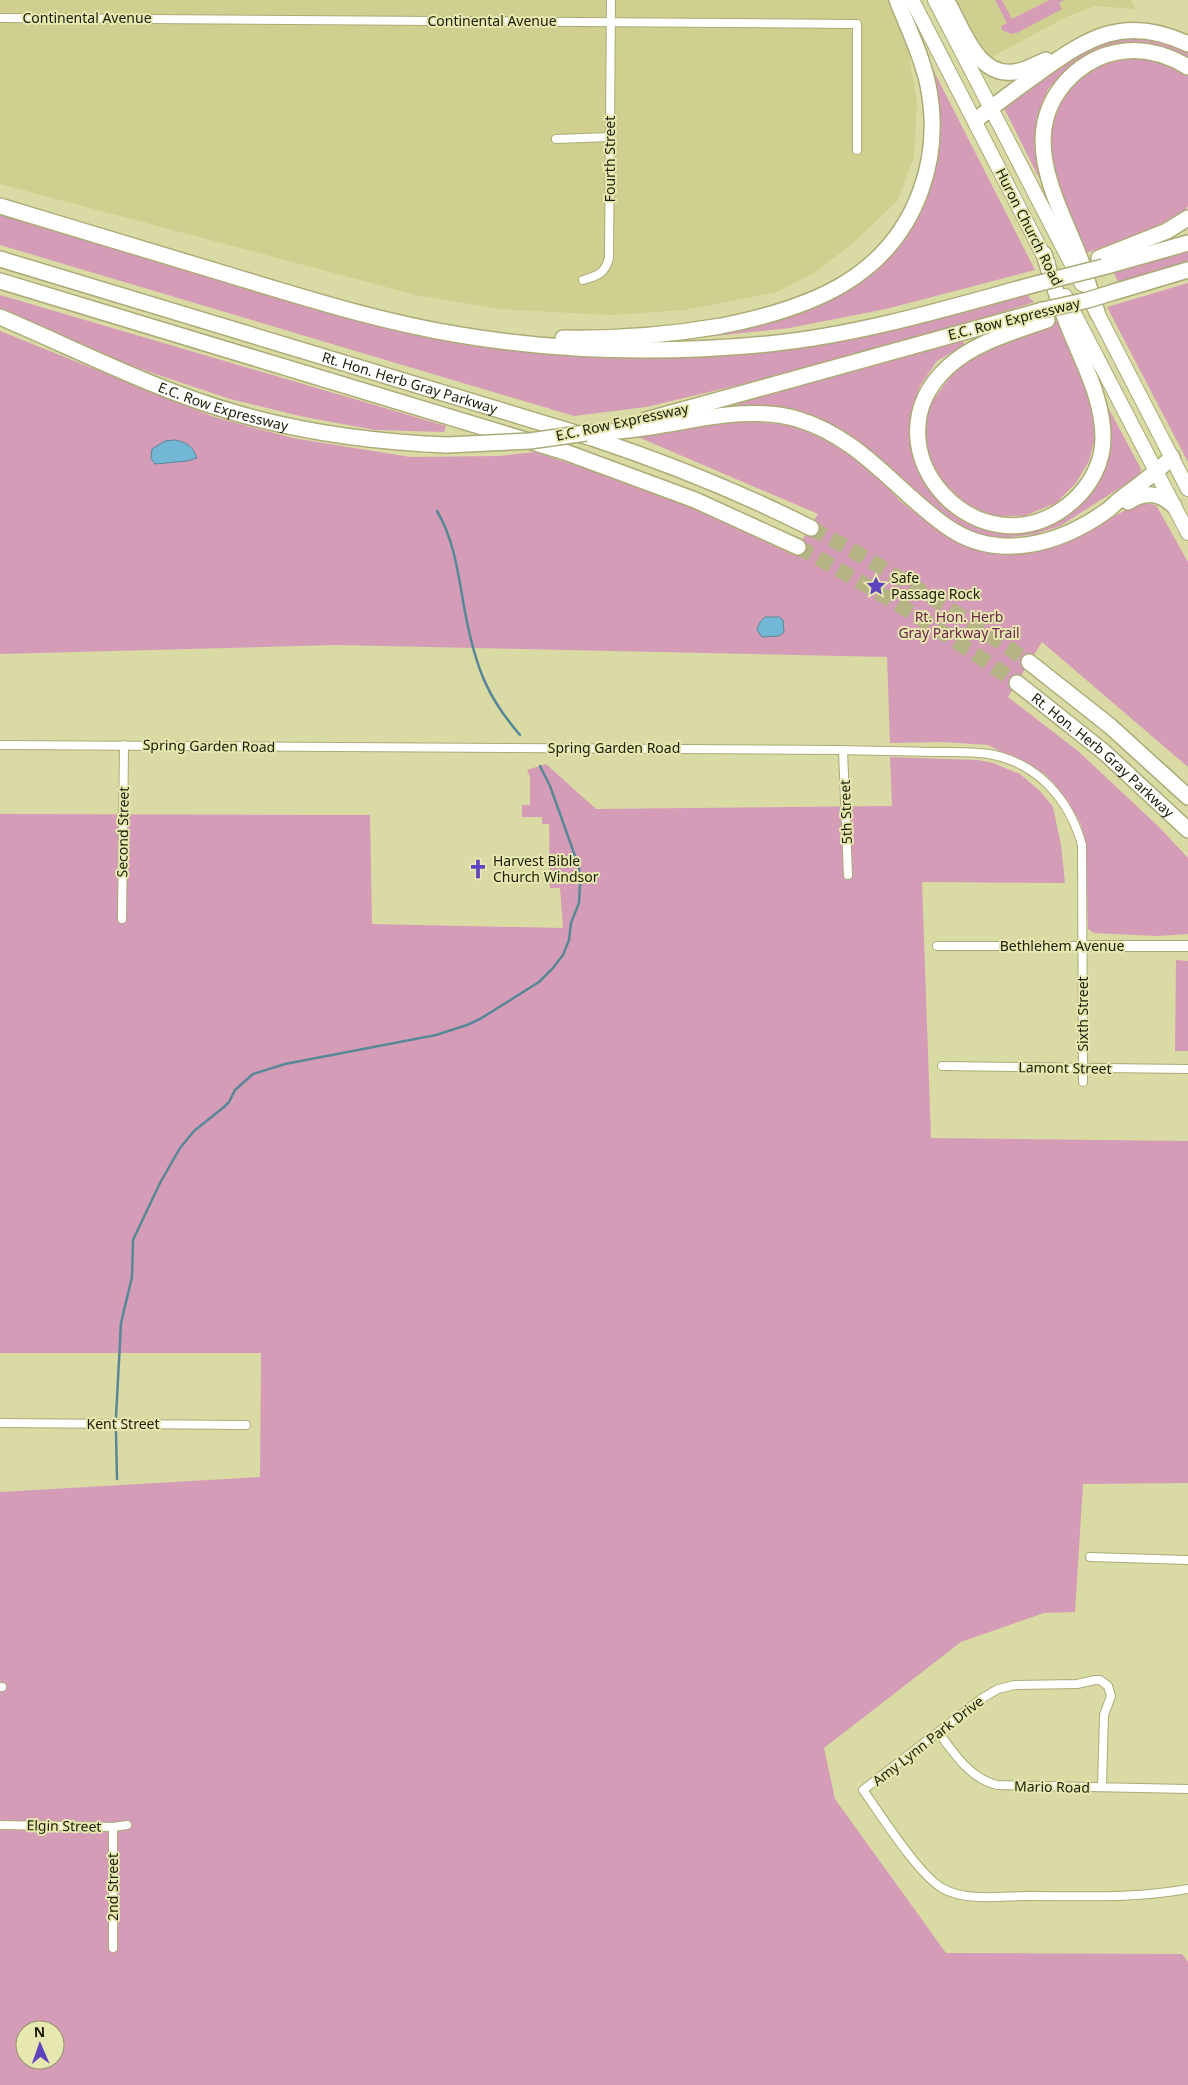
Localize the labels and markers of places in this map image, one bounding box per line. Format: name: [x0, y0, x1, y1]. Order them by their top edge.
place label: Safe Passage Rock: [891, 568, 981, 603]
place icon: Safe Passage Rock: [865, 575, 887, 597]
place label: Harvest Bible Church Windsor: [493, 851, 599, 886]
church icon: Harvest Bible Church Windsor: [467, 858, 489, 880]

